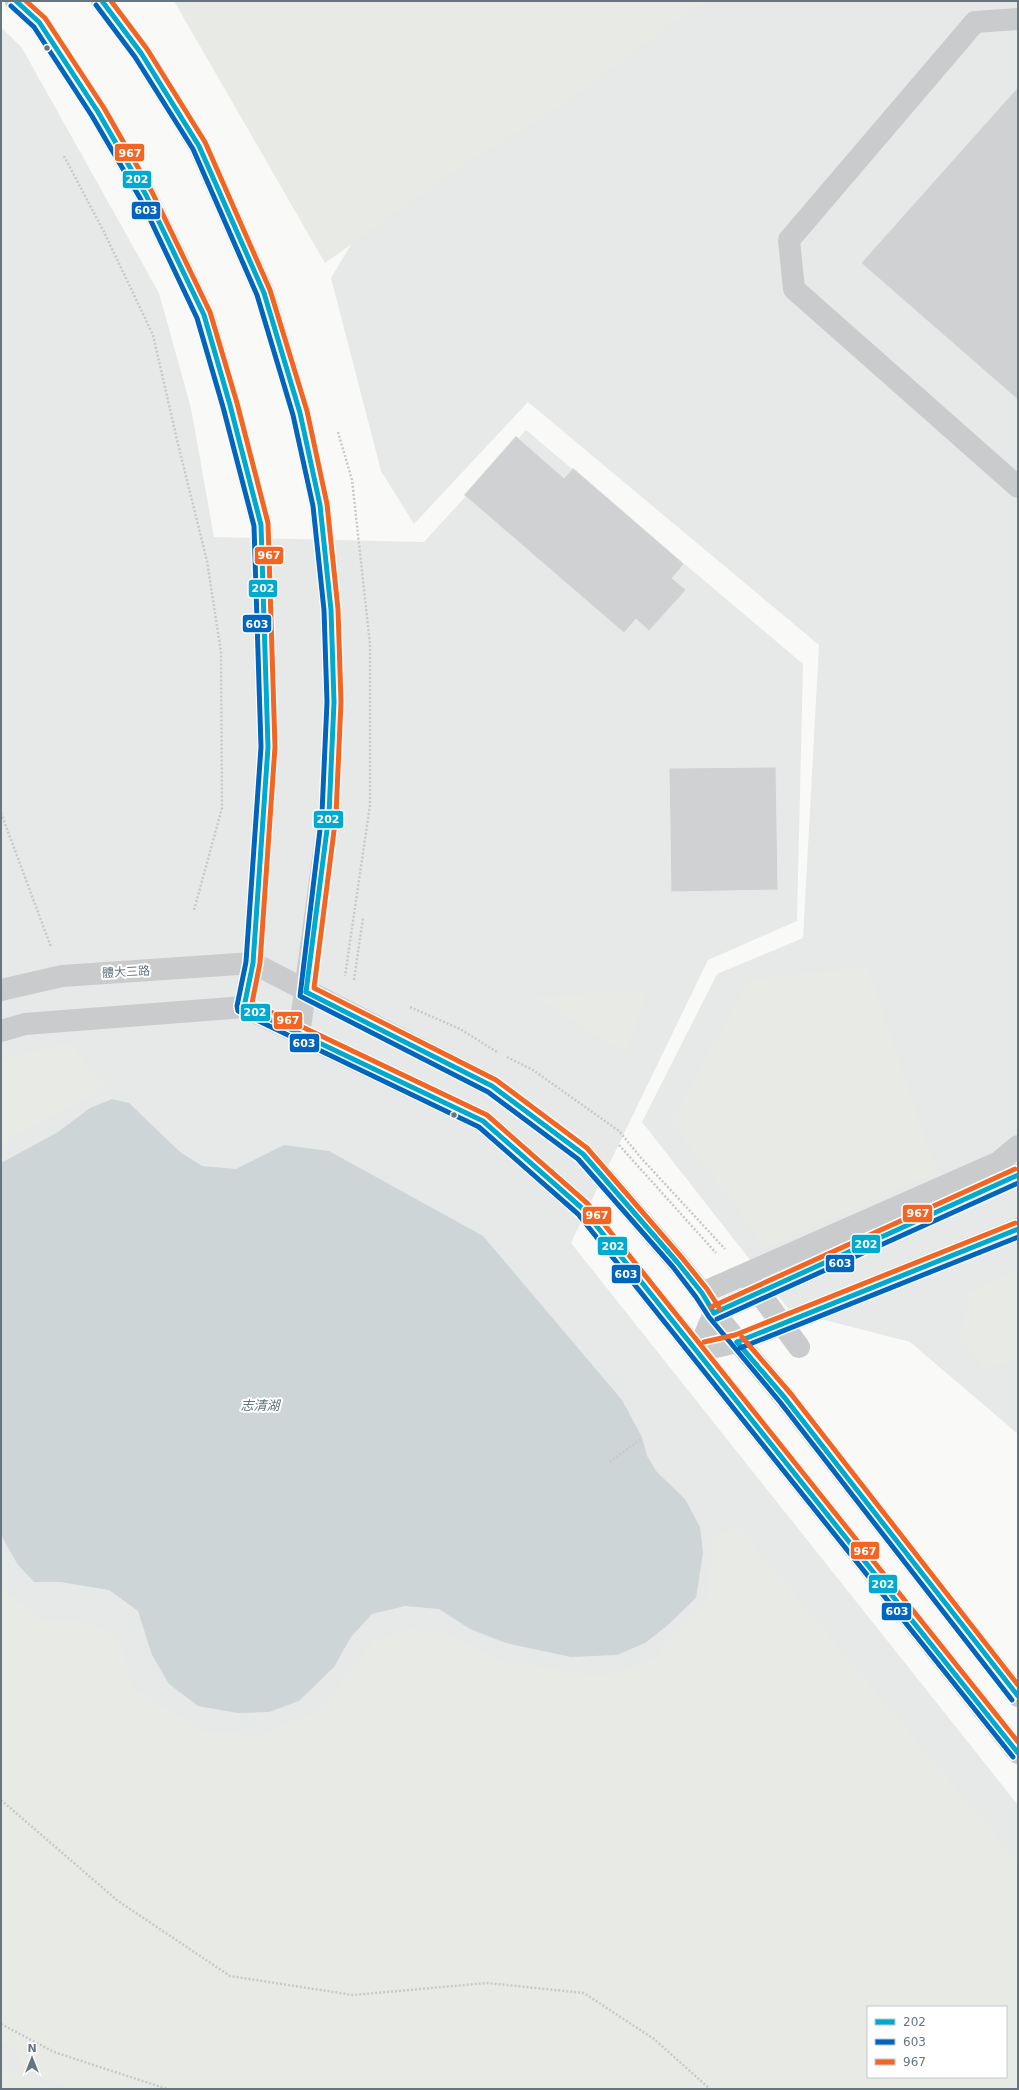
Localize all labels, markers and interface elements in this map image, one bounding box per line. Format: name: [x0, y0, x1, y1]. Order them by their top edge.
unlabelled marker: [42, 43, 52, 53]
line badge: 967: [114, 143, 145, 162]
text: 967: [119, 147, 141, 160]
line badge: 202: [122, 170, 152, 189]
text: 202: [126, 173, 148, 186]
line badge: 603: [131, 201, 161, 220]
text: 603: [135, 204, 157, 217]
line badge: 967: [254, 546, 284, 565]
text: 967: [258, 549, 280, 562]
line badge: 202: [248, 579, 278, 598]
text: 202: [252, 582, 274, 595]
line badge: 603: [242, 614, 272, 633]
text: 603: [246, 618, 268, 631]
line badge: 202: [313, 810, 344, 829]
text: 202: [317, 813, 339, 826]
street label: 體大三路: [102, 964, 150, 980]
line badge: 202: [240, 1003, 271, 1022]
text: 202: [244, 1006, 266, 1019]
line badge: 967: [273, 1011, 303, 1030]
text: 967: [277, 1014, 299, 1027]
line badge: 603: [289, 1033, 320, 1053]
text: 603: [293, 1037, 315, 1050]
unlabelled marker: [449, 1110, 459, 1120]
line badge: 967: [902, 1204, 933, 1223]
line badge: 967: [582, 1206, 612, 1225]
text: 967: [907, 1207, 929, 1220]
text: 967: [586, 1209, 608, 1222]
line badge: 202: [851, 1234, 881, 1254]
line badge: 202: [597, 1236, 628, 1256]
text: 202: [855, 1238, 877, 1251]
text: 202: [602, 1240, 624, 1253]
line badge: 603: [825, 1254, 855, 1273]
text: 603: [829, 1257, 851, 1270]
line badge: 603: [611, 1264, 641, 1284]
text: 603: [615, 1268, 637, 1281]
water label: 志清湖: [240, 1398, 281, 1413]
line badge: 967: [850, 1541, 880, 1560]
text: 967: [854, 1545, 876, 1558]
line badge: 202: [868, 1574, 898, 1594]
text: 202: [872, 1578, 894, 1591]
line badge: 603: [881, 1602, 912, 1621]
text: 603: [886, 1605, 908, 1618]
legend: [867, 2006, 1007, 2078]
text: 202: [903, 2015, 926, 2029]
text: 603: [903, 2035, 926, 2049]
north arrow: [12, 2038, 52, 2078]
text: N: [27, 2042, 37, 2055]
text: 967: [903, 2055, 926, 2069]

